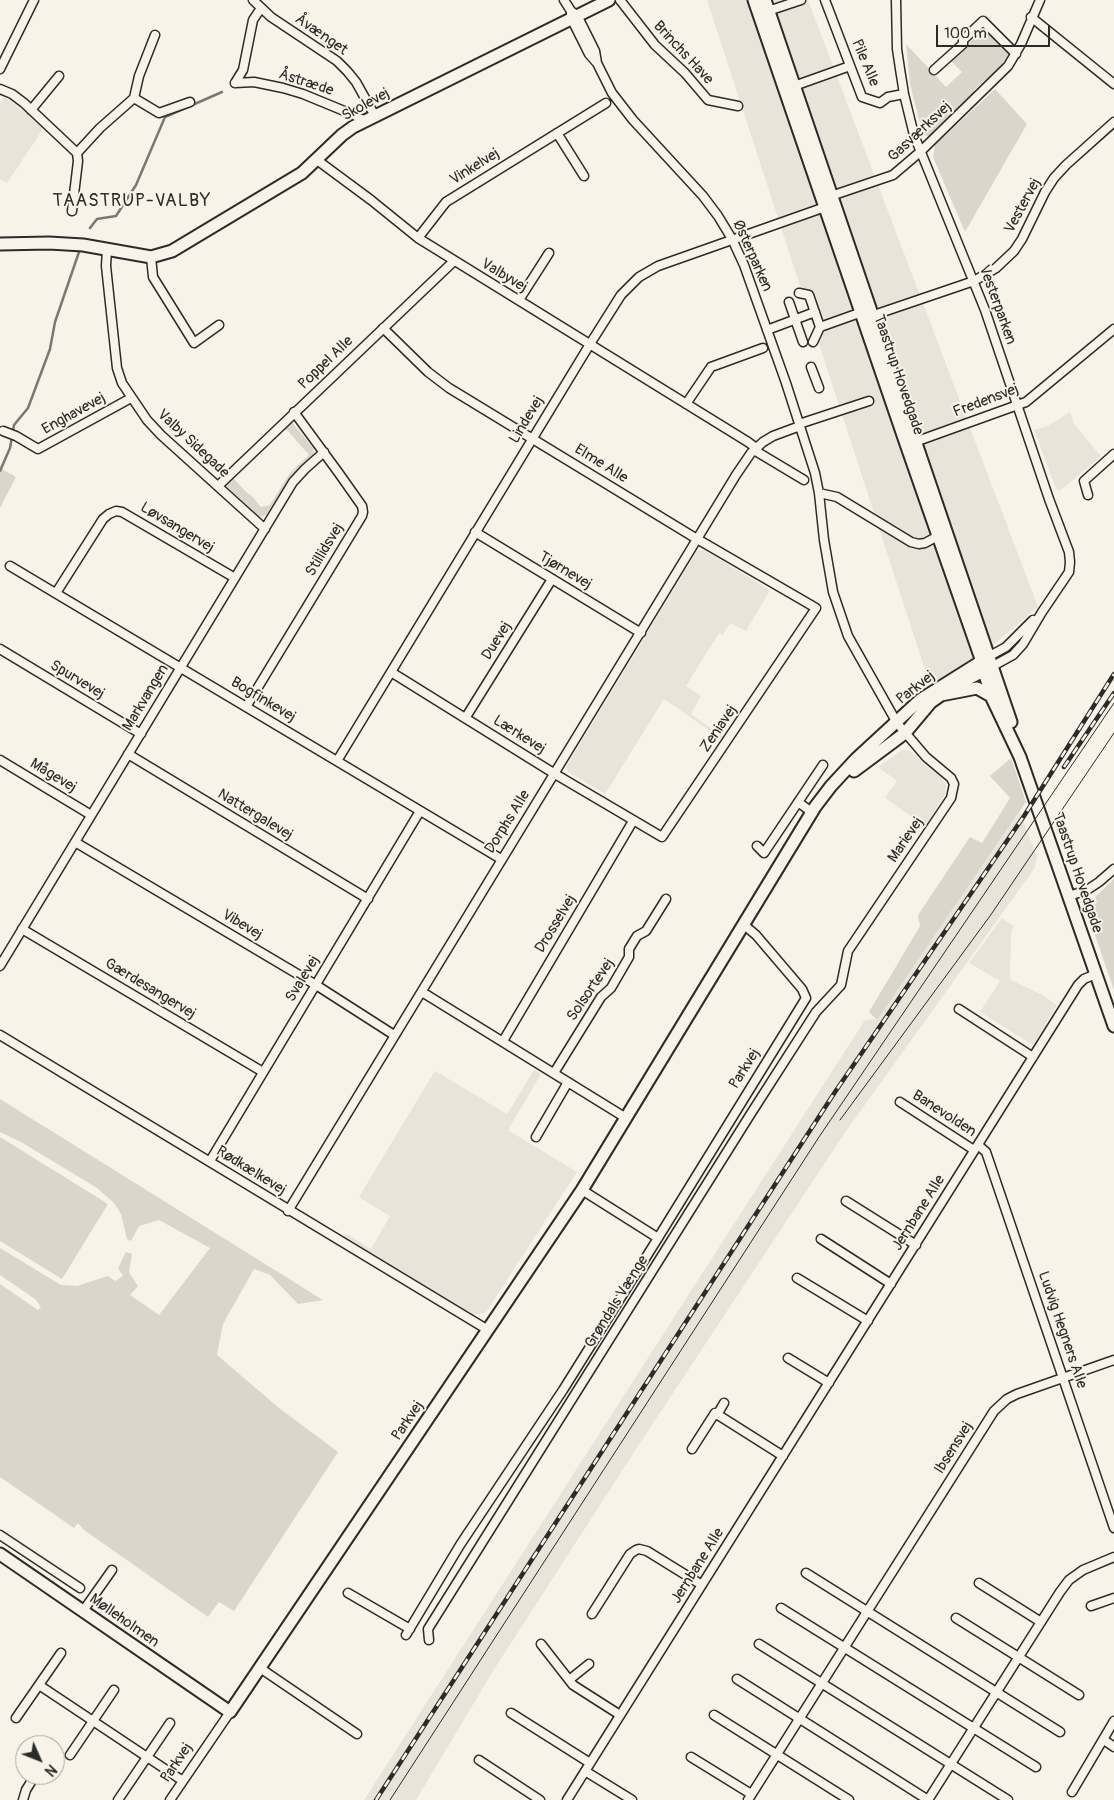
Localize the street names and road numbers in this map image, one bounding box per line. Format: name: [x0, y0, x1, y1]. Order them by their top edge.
street label: Åvænget: [291, 10, 351, 60]
street label: Brinchs Have: [649, 18, 717, 88]
street label: Pile Alle: [847, 37, 883, 89]
street label: Åstræde: [276, 66, 336, 100]
street label: Skolevej: [339, 85, 393, 125]
street label: Gasværksvej: [885, 98, 955, 166]
street label: Vinkelvej: [447, 145, 503, 189]
street label: Vestervej: [1001, 176, 1045, 236]
street label: Østerparken: [728, 217, 776, 295]
street label: Valbyvej: [478, 255, 530, 297]
street label: Vesterparken: [974, 263, 1020, 347]
street label: Taastrup Hovedgade: [869, 313, 927, 437]
street label: Poppel Alle: [295, 333, 357, 393]
street label: Fredensvej: [951, 380, 1021, 422]
street label: Enghavevej: [39, 389, 109, 439]
street label: Lindevej: [506, 393, 548, 447]
street label: Valby Sidegade: [153, 406, 233, 482]
street label: Elme Alle: [571, 441, 631, 487]
street label: Løvsangervej: [137, 499, 217, 557]
street label: Stillidsvej: [302, 520, 348, 580]
street label: Tjørnevej: [535, 548, 595, 594]
street label: Duevej: [478, 619, 516, 663]
street label: Spurvevej: [46, 657, 108, 703]
street label: Markvangen: [119, 662, 173, 734]
street label: Parkvej: [893, 667, 939, 709]
street label: Bogfinkevej: [227, 674, 299, 726]
street label: Zeniavej: [697, 702, 741, 756]
street label: Lærkevej: [489, 712, 549, 758]
street label: Mågevej: [26, 755, 80, 797]
street label: Nattergalevej: [214, 786, 296, 844]
street label: Dorphs Alle: [482, 787, 534, 857]
street label: Taastrup Hovedgade: [1048, 811, 1106, 935]
street label: Marievej: [884, 814, 928, 866]
street label: Drosselvej: [532, 892, 580, 956]
street label: Vibevej: [219, 906, 265, 944]
street label: Svalevej: [282, 952, 324, 1006]
street label: Gærdesangervej: [101, 955, 199, 1023]
street label: Solsortevej: [564, 955, 618, 1025]
street label: Parkvej: [726, 1046, 764, 1092]
street label: Banevolden: [909, 1087, 979, 1141]
street label: Rødkælkevej: [213, 1142, 289, 1200]
street label: Jernbane Alle: [889, 1172, 949, 1254]
street label: Grøndals Vænge: [581, 1252, 653, 1352]
street label: Ludvig Hegners Alle: [1033, 1269, 1091, 1391]
street label: Parkvej: [388, 1398, 428, 1444]
street label: Ibsensvej: [931, 1419, 977, 1477]
street label: Jernbane Alle: [668, 1525, 728, 1607]
street label: Mølleholmen: [86, 1590, 162, 1652]
street label: Parkvej: [157, 1740, 197, 1786]

